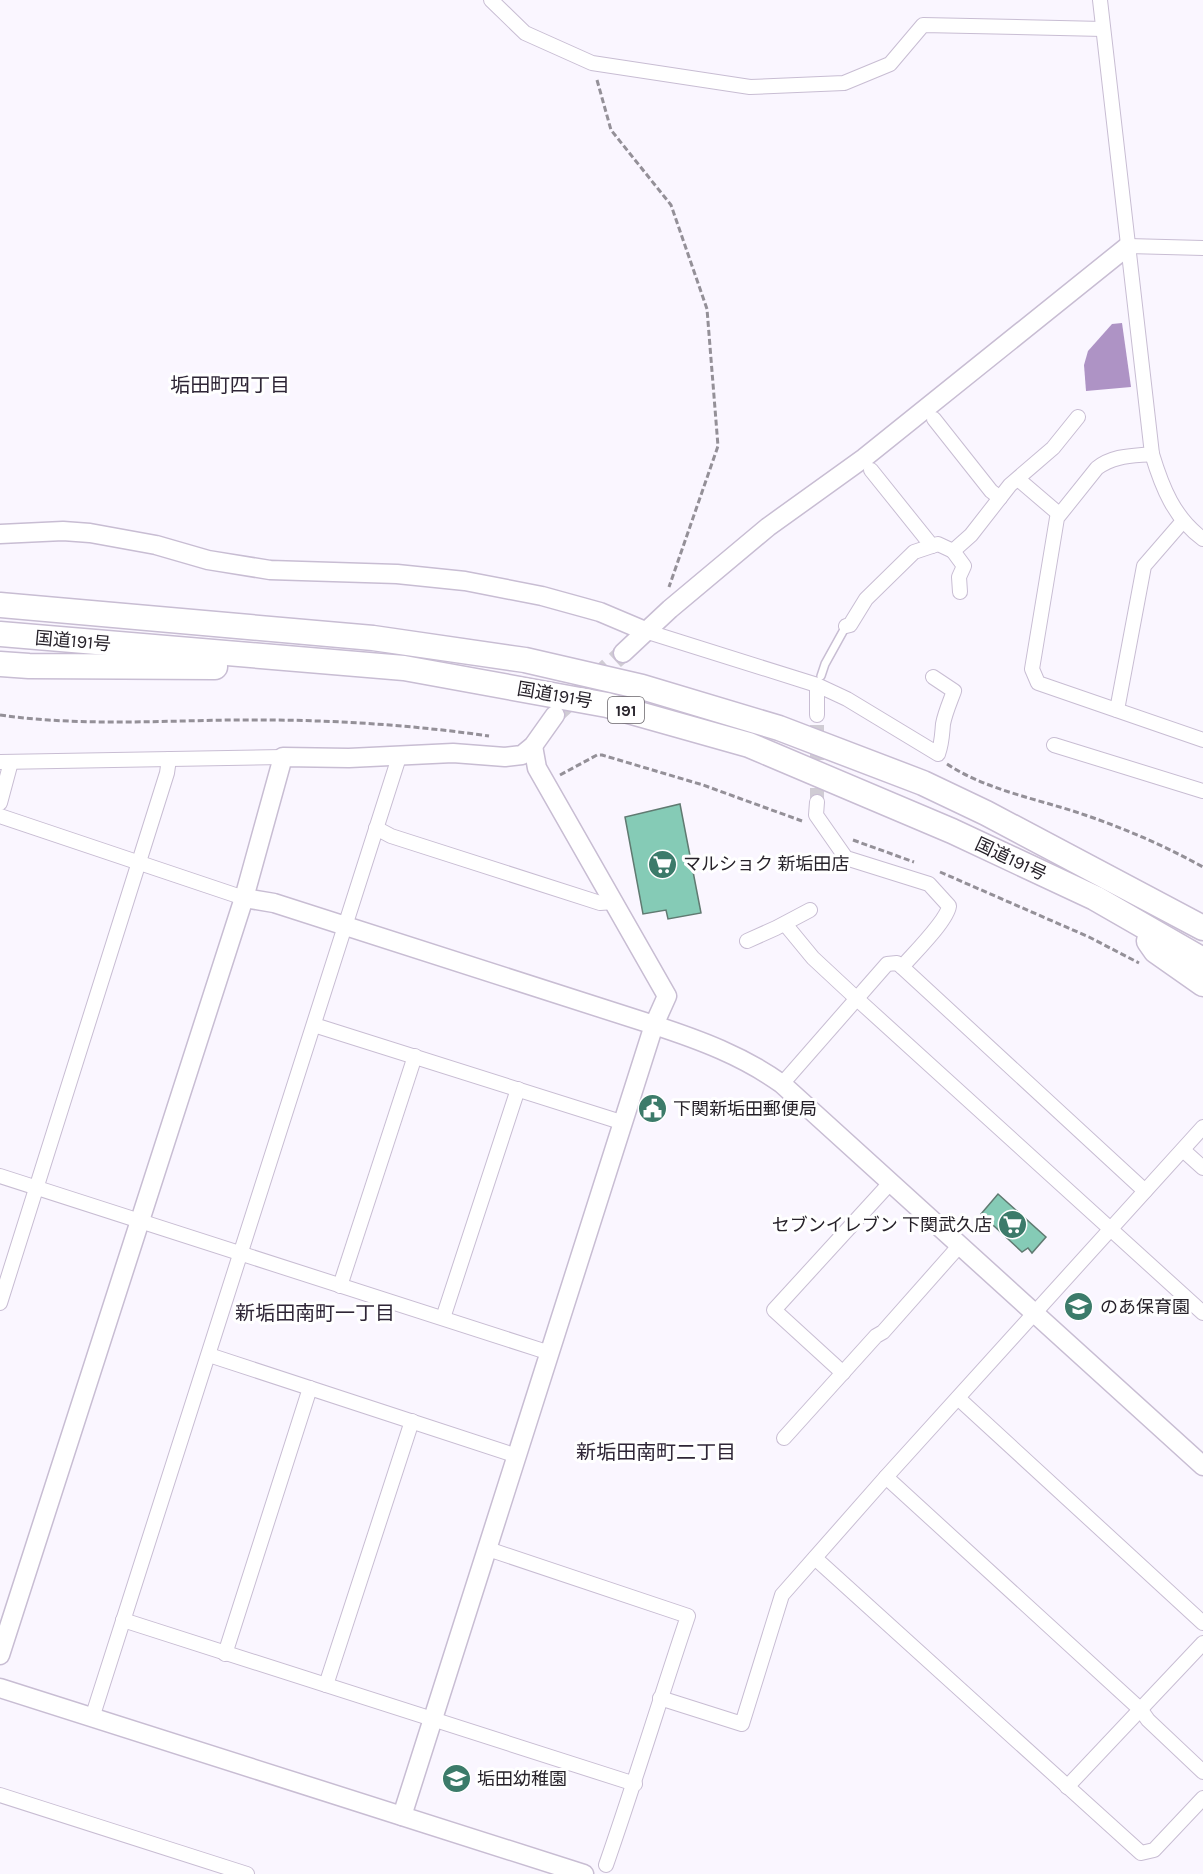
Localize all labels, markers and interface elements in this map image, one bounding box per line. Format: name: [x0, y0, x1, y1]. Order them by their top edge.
district label: 垢田町四丁目: [170, 374, 290, 397]
street label: 国道191号: [34, 627, 112, 655]
street label: 国道191号: [515, 678, 595, 712]
road number: 191: [608, 697, 644, 723]
street label: 国道191号: [972, 833, 1050, 885]
supermarket icon: マルショク 新垢田店: [646, 848, 678, 880]
place label: マルショク 新垢田店: [683, 853, 849, 875]
public building icon: 下関新垢田郵便局: [636, 1093, 668, 1125]
place label: 下関新垢田郵便局: [673, 1098, 817, 1120]
supermarket icon: セブンイレブン 下関武久店: [997, 1209, 1029, 1241]
place label: セブンイレブン 下関武久店: [772, 1214, 992, 1236]
school or university icon: のあ保育園: [1063, 1291, 1095, 1323]
place label: のあ保育園: [1100, 1296, 1190, 1318]
district label: 新垢田南町一丁目: [235, 1302, 395, 1325]
district label: 新垢田南町二丁目: [576, 1441, 736, 1464]
school or university icon: 垢田幼稚園: [440, 1763, 472, 1795]
place label: 垢田幼稚園: [477, 1768, 567, 1790]

